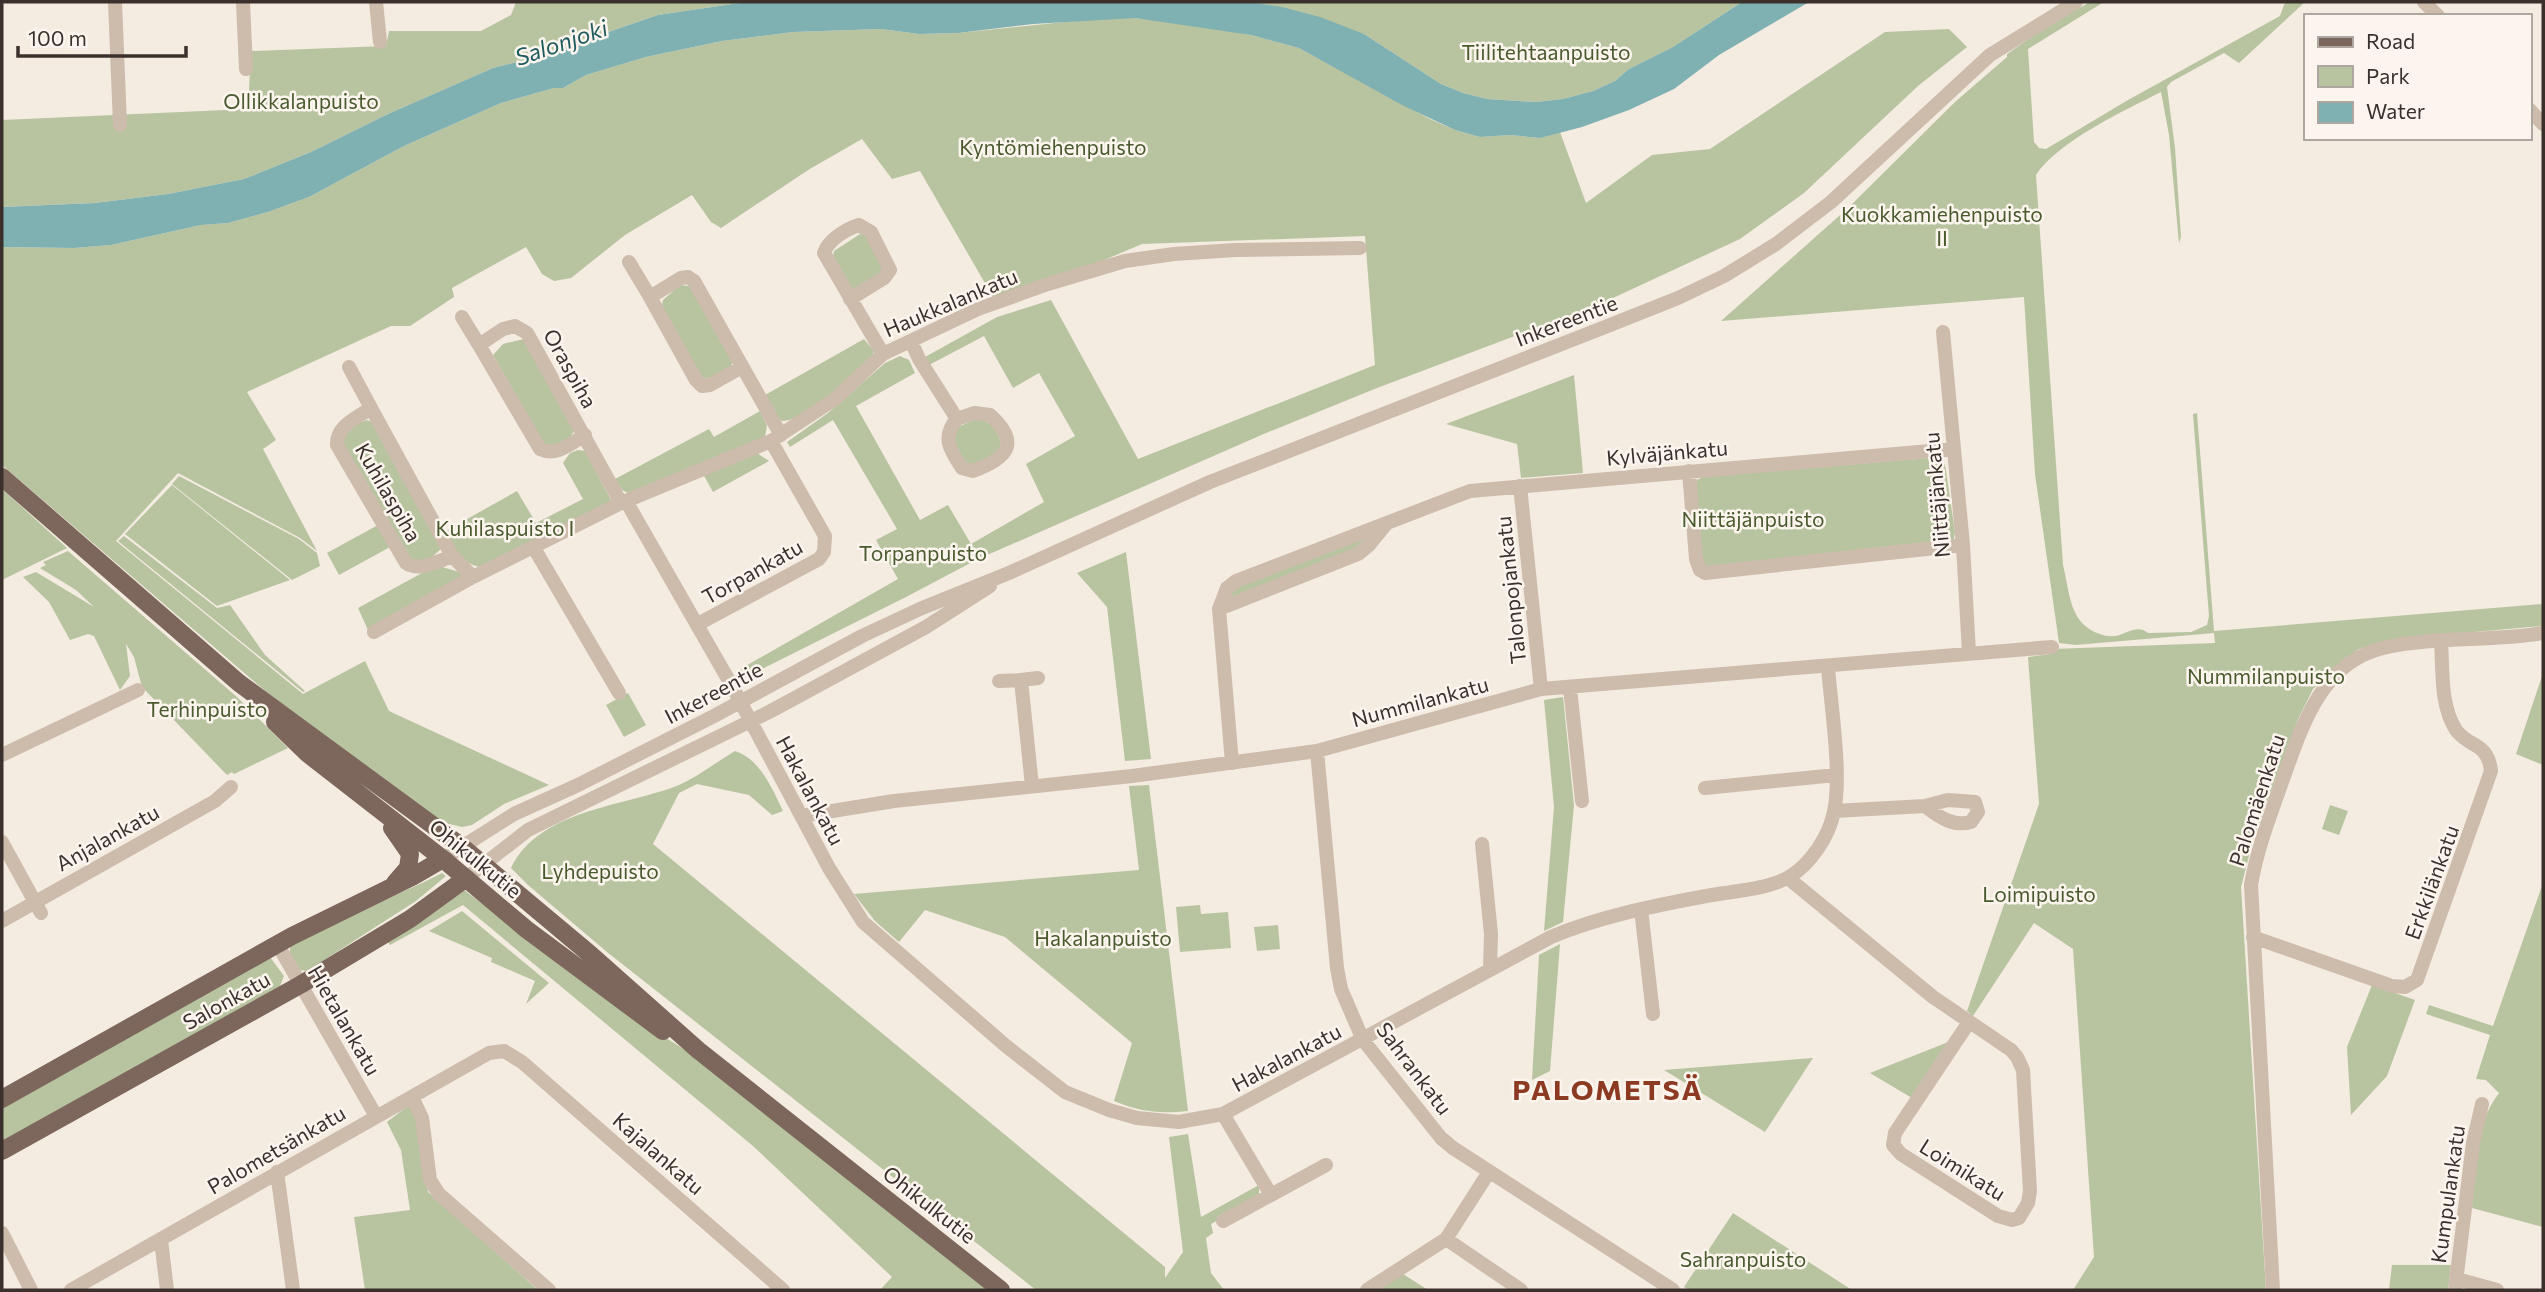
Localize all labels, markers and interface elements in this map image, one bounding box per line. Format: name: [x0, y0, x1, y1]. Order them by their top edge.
water label: Salonjoki: [511, 13, 612, 71]
scale bar: [18, 14, 186, 58]
legend: [2304, 14, 2531, 140]
text: 100 m: [28, 25, 87, 50]
text: Road: [2366, 28, 2415, 53]
park label: Tiilitehtaanpuisto: [1461, 39, 1631, 64]
text: Park: [2366, 63, 2410, 88]
park label: Ollikkalanpuisto: [223, 88, 379, 113]
text: Water: [2366, 98, 2425, 123]
park label: Kyntömiehenpuisto: [959, 134, 1147, 159]
park label: Kuokkamiehenpuisto II: [1841, 201, 2043, 250]
street label: Haukkalankatu: [879, 263, 1021, 341]
street label: Inkereentie: [1511, 289, 1621, 351]
street label: Oraspiha: [539, 324, 603, 412]
street label: Niittäjänkatu: [1918, 431, 1954, 559]
street label: Kylväjänkatu: [1605, 434, 1729, 470]
street label: Kuhilaspiha: [351, 438, 427, 546]
park label: Niittäjänpuisto: [1681, 506, 1825, 531]
park label: Kuhilaspuisto I: [436, 515, 574, 540]
street label: Talonpojankatu: [1490, 515, 1530, 665]
street label: Torpankatu: [697, 533, 807, 609]
park label: Torpanpuisto: [859, 540, 987, 565]
street label: Inkereentie: [660, 656, 766, 728]
park label: Nummilanpuisto: [2187, 663, 2345, 688]
street label: Nummilankatu: [1349, 671, 1491, 731]
park label: Terhinpuisto: [147, 696, 267, 721]
street label: Hakalankatu: [772, 731, 850, 849]
street label: Palomäenkatu: [2223, 731, 2289, 869]
street label: Anjalankatu: [51, 798, 163, 876]
street label: Ohikulkutie: [425, 813, 527, 903]
street label: Erkkilänkatu: [2399, 821, 2463, 943]
park label: Lyhdepuisto: [541, 858, 659, 883]
park label: Loimipuisto: [1982, 881, 2096, 906]
park label: Hakalanpuisto: [1034, 925, 1172, 950]
street label: Hietalankatu: [303, 961, 387, 1079]
street label: Salonkatu: [178, 966, 274, 1034]
street label: Sahrankatu: [1372, 1017, 1458, 1119]
street label: Hakalankatu: [1227, 1018, 1345, 1096]
district label: PALOMETSÄ: [1512, 1072, 1704, 1106]
street label: Palometsänkatu: [203, 1099, 349, 1199]
street label: Kajalankatu: [608, 1107, 710, 1199]
street label: Kumpulankatu: [2425, 1123, 2469, 1265]
street label: Loimikatu: [1916, 1133, 2010, 1205]
street label: Ohikulkutie: [878, 1160, 982, 1248]
park label: Sahranpuisto: [1680, 1246, 1806, 1271]

